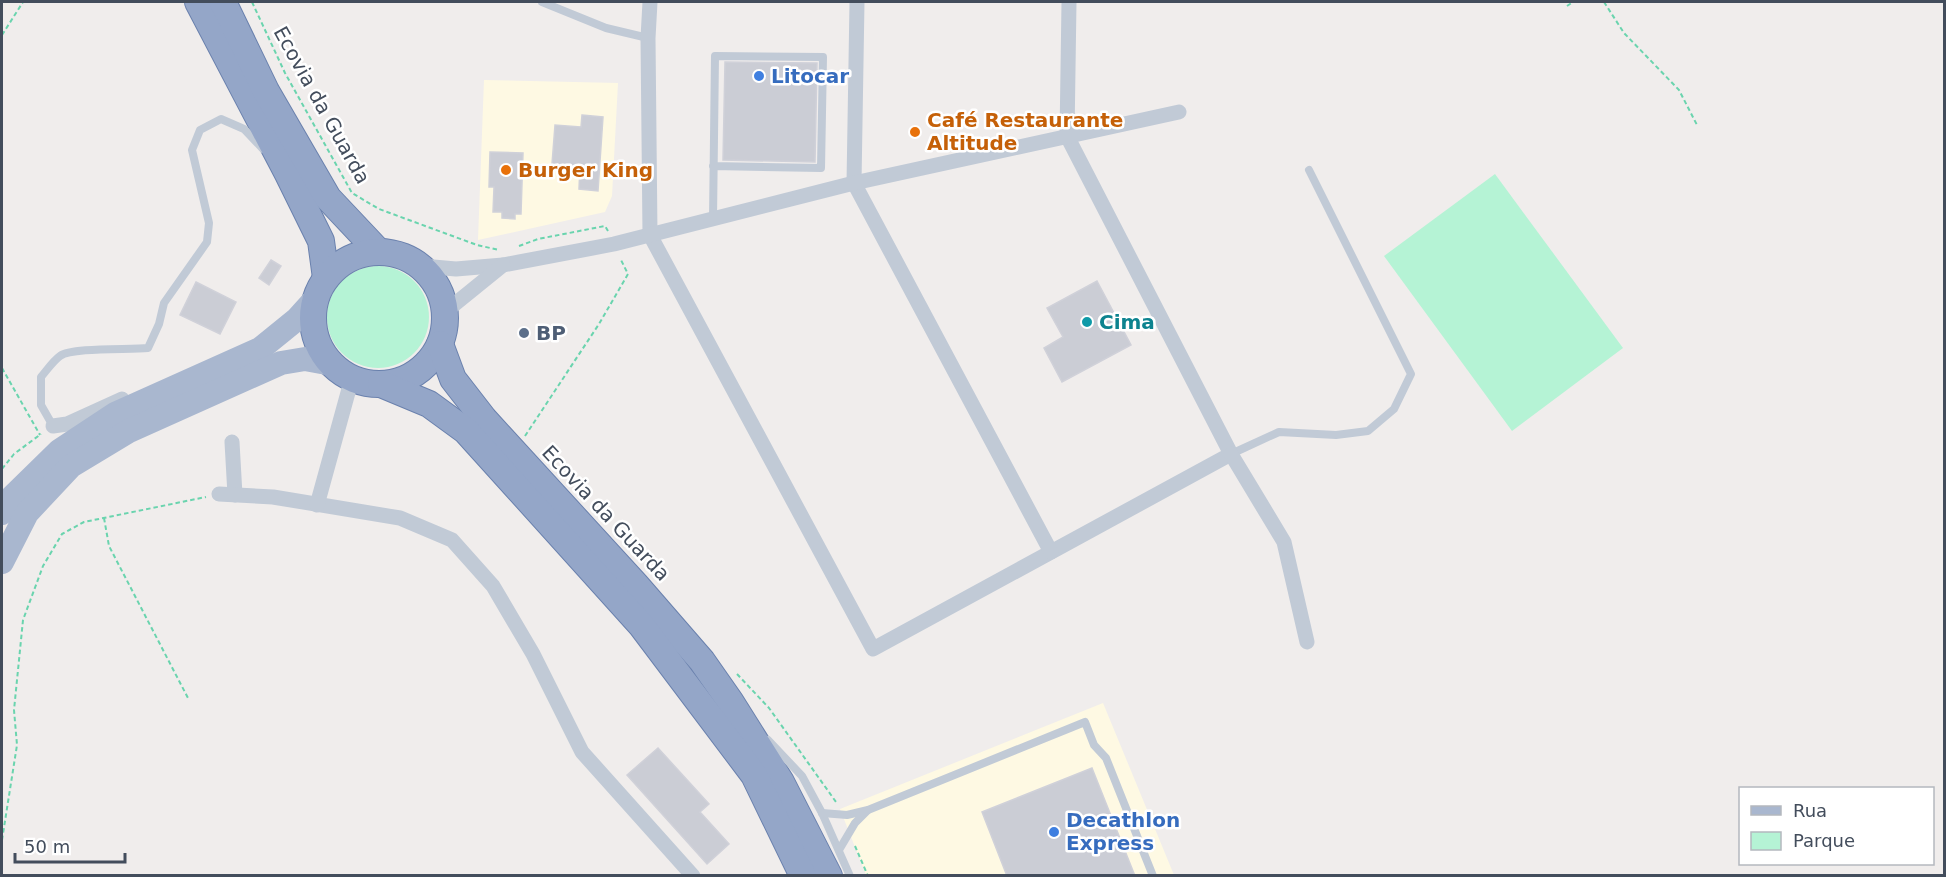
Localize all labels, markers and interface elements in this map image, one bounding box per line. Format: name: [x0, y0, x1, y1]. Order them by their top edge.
street label: Ecovia da Guarda: [269, 22, 375, 188]
place label: Litocar: [771, 64, 849, 88]
marker: Litocar: [752, 69, 766, 83]
place label: Café Restaurante Altitude: [927, 108, 1123, 155]
marker: Café Restaurante Altitude: [908, 125, 922, 139]
place label: Burger King: [518, 158, 653, 182]
marker: Burger King: [499, 163, 513, 177]
place label: Cima: [1099, 310, 1155, 334]
marker: Cima: [1080, 315, 1094, 329]
place label: BP: [536, 321, 566, 345]
marker: BP: [517, 326, 531, 340]
street label: Ecovia da Guarda: [537, 440, 675, 586]
legend: [1739, 787, 1934, 865]
text: Rua: [1793, 800, 1827, 821]
place label: Decathlon Express: [1066, 808, 1180, 855]
marker: Decathlon Express: [1047, 825, 1061, 839]
scale bar: [15, 826, 124, 864]
text: Parque: [1793, 830, 1855, 851]
text: 50 m: [24, 836, 70, 857]

